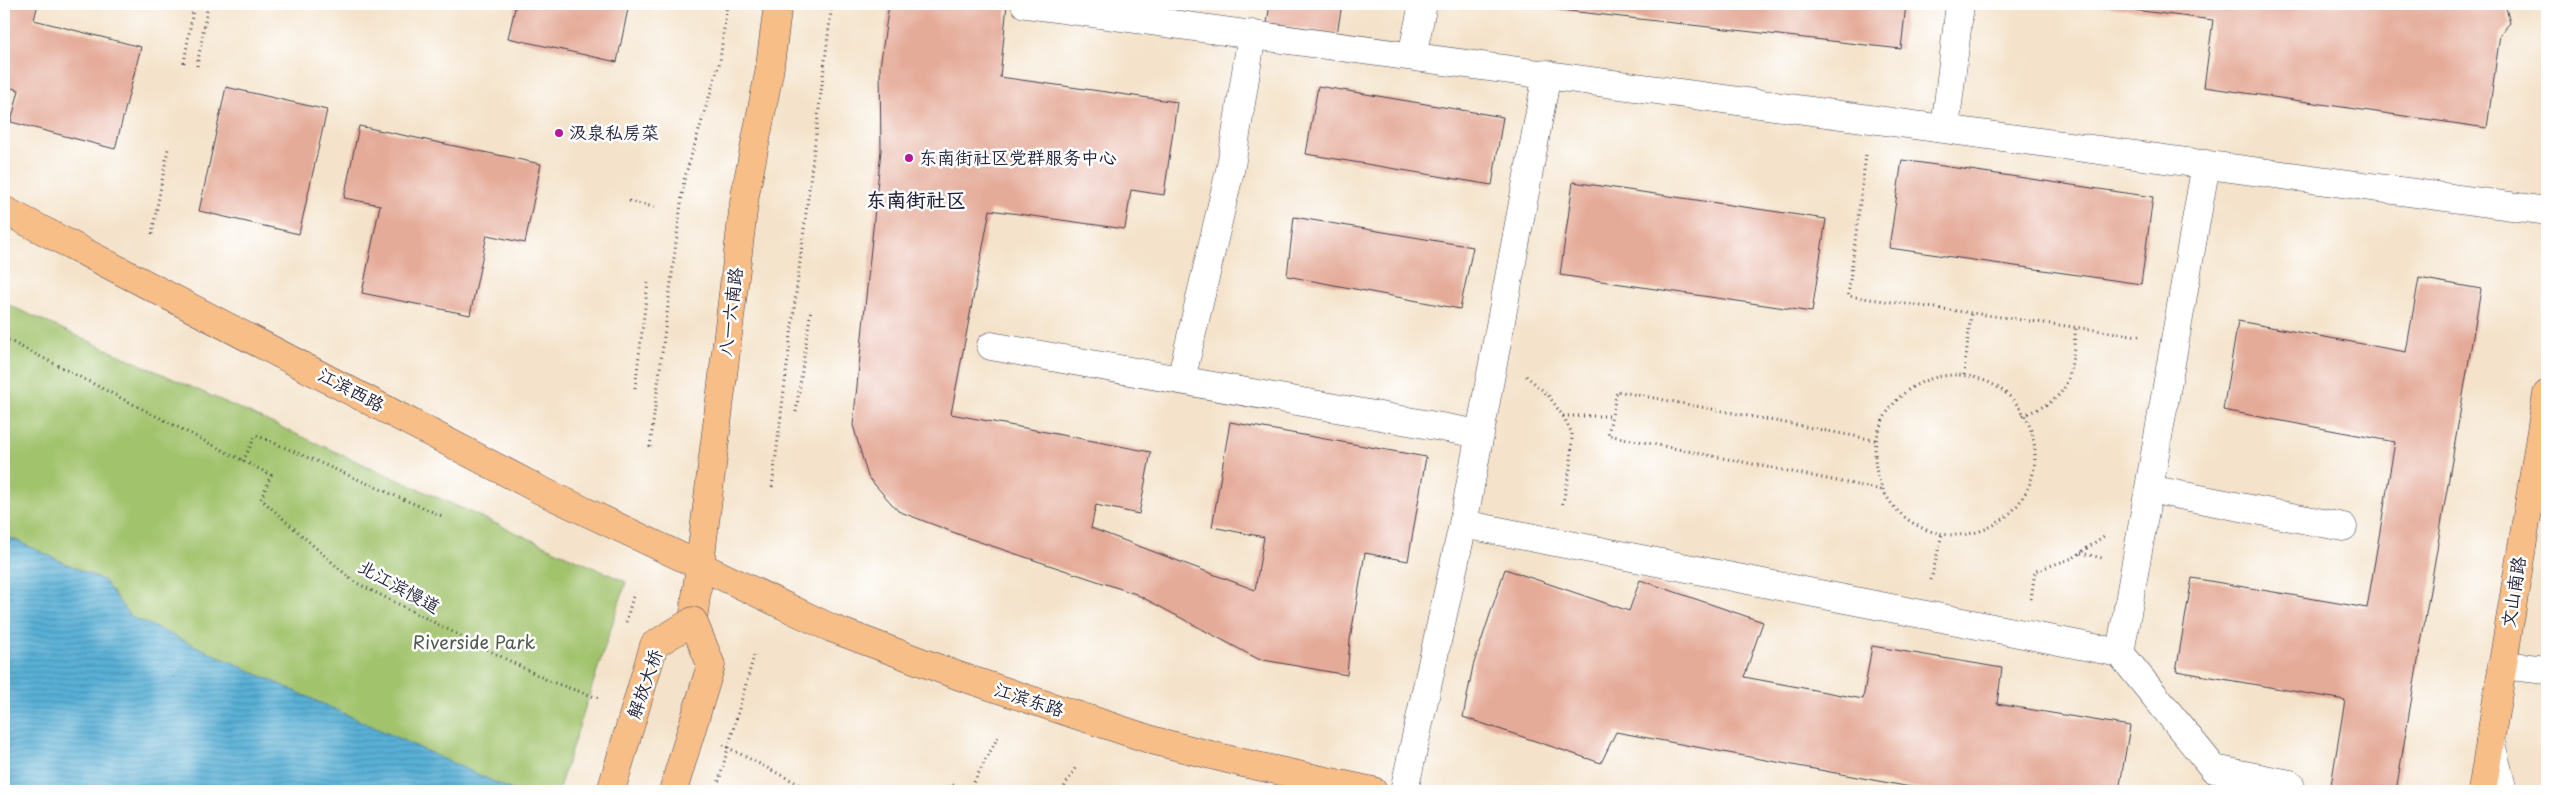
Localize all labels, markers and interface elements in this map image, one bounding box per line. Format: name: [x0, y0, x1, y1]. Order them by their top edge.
place label: 汲泉私房菜: [569, 118, 659, 145]
marker: 汲泉私房菜: [553, 127, 565, 139]
place label: 东南街社区党群服务中心: [919, 143, 1117, 170]
marker: 东南街社区党群服务中心: [903, 152, 915, 164]
district label: 东南街社区: [866, 184, 966, 214]
street label: 八一六南路: [711, 266, 748, 358]
street label: 江滨西路: [314, 360, 390, 417]
street label: 北江滨慢道: [354, 552, 446, 619]
street label: 文山南路: [2494, 554, 2531, 629]
park label: Riverside Park: [413, 628, 535, 655]
street label: 解放大桥: [619, 645, 668, 722]
street label: 江滨东路: [991, 675, 1068, 723]

